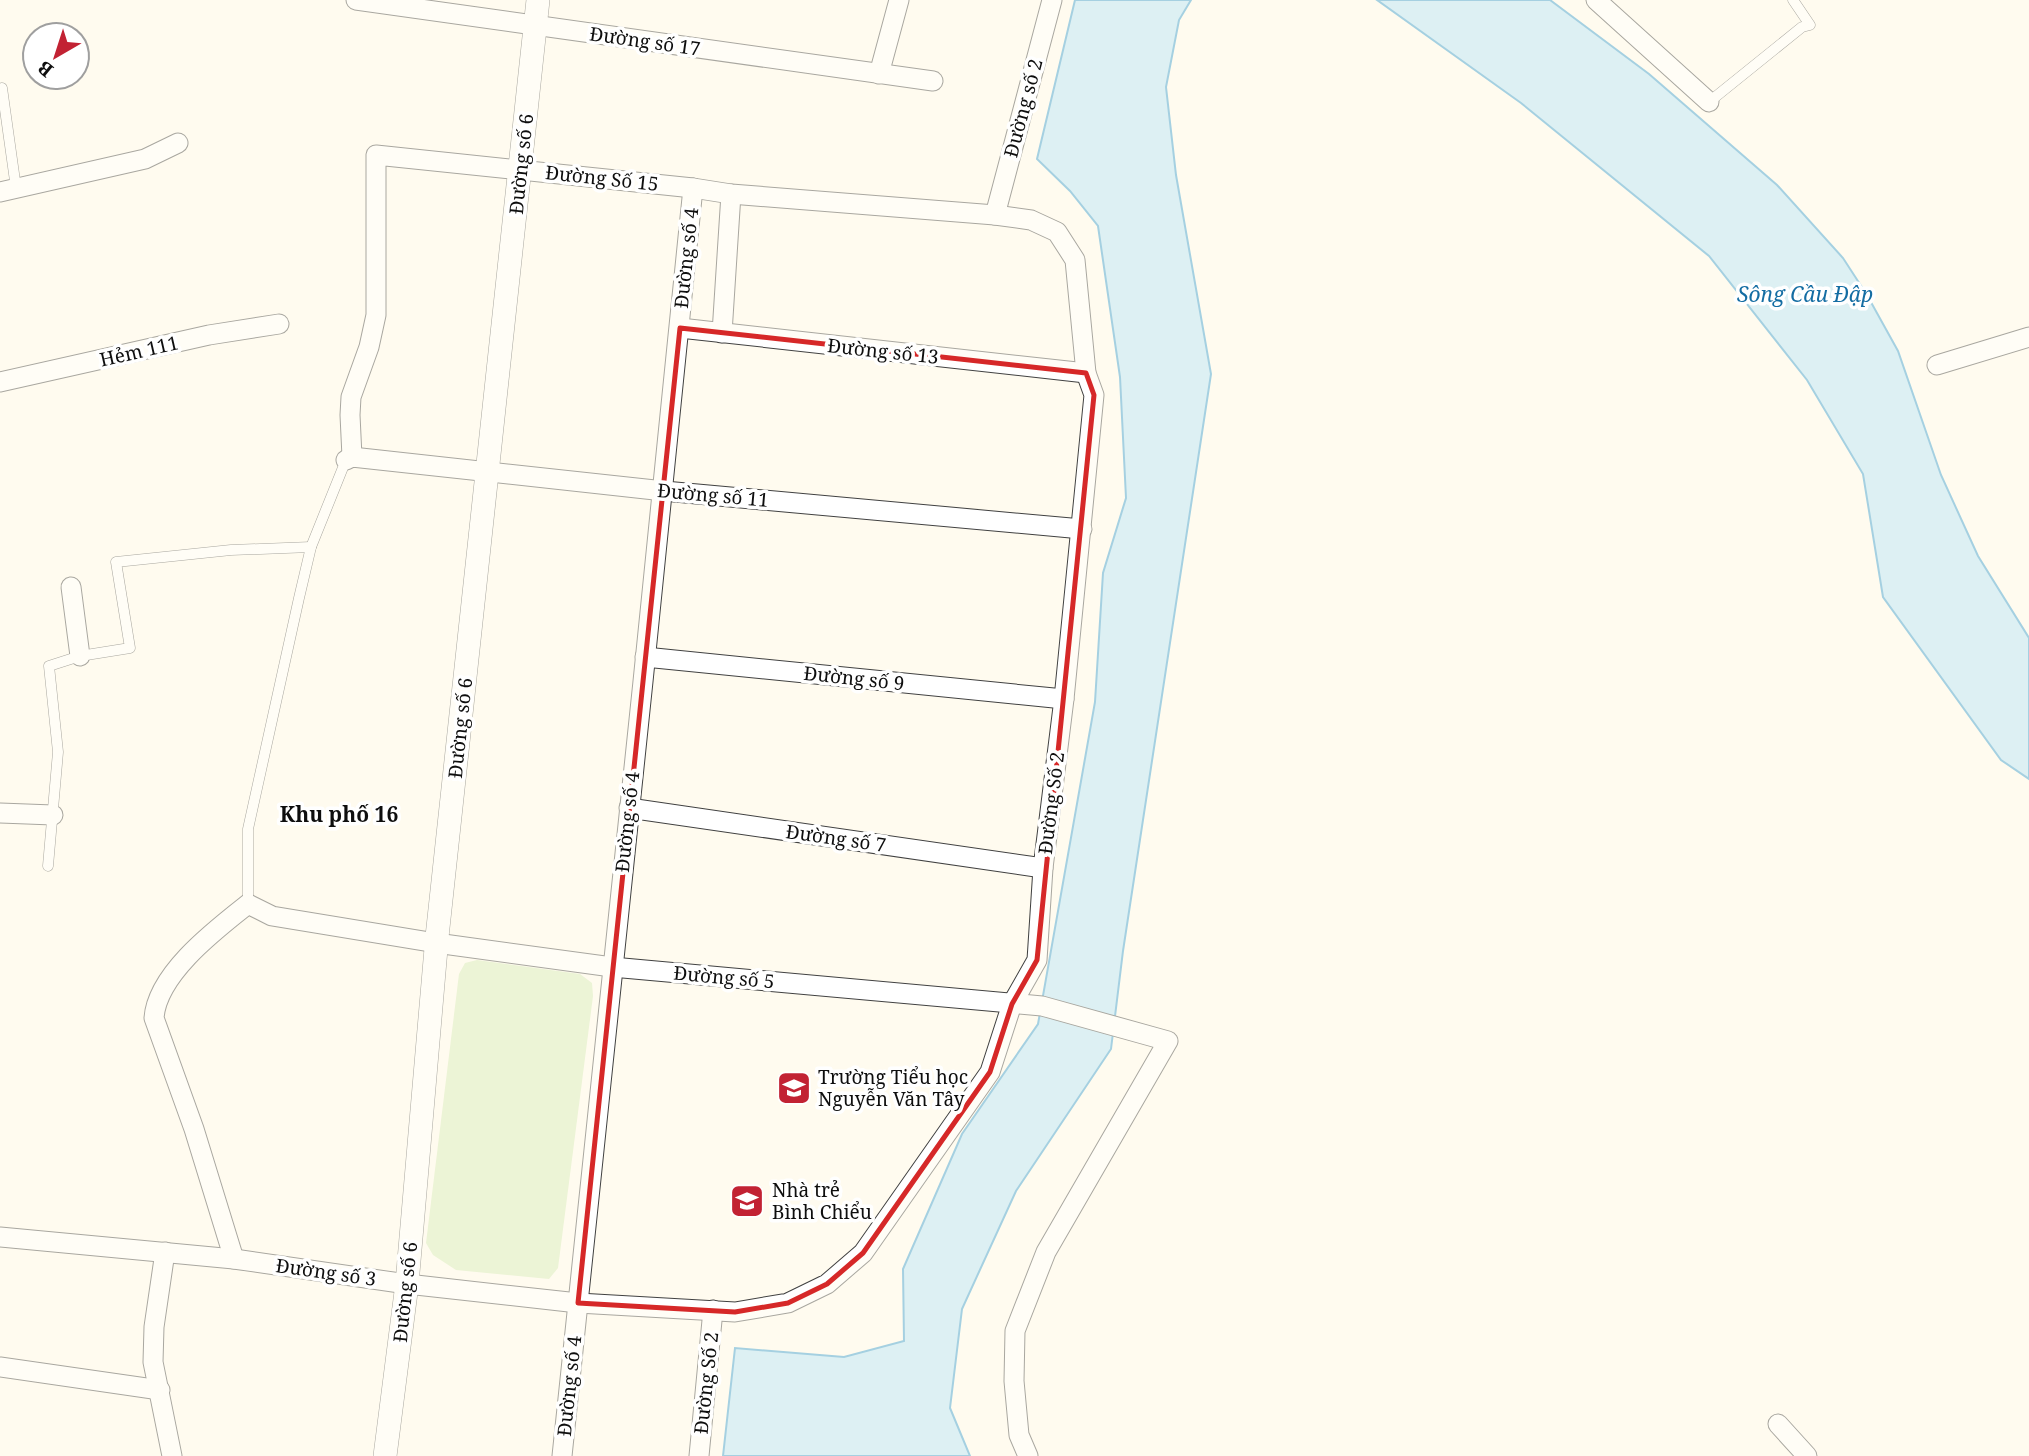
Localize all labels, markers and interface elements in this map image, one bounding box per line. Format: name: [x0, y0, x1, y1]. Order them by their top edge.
street label: Đường số 17: [588, 20, 702, 62]
north arrow: [21, 21, 91, 91]
text: B: [32, 55, 58, 83]
street label: Đường số 2: [997, 56, 1049, 160]
street label: Đường số 6: [503, 112, 539, 216]
street label: Đường Số 15: [544, 159, 660, 197]
street label: Đường số 4: [668, 206, 704, 310]
water label: Sông Cầu Đập: [1737, 280, 1873, 308]
street label: Hẻm 111: [97, 329, 181, 373]
street label: Đường số 13: [826, 332, 940, 370]
street label: Đường số 11: [656, 477, 770, 513]
street label: Đường số 9: [802, 660, 906, 696]
street label: Đường số 6: [442, 676, 478, 780]
street label: Đường Số 2: [1032, 750, 1070, 856]
street label: Đường số 4: [609, 770, 645, 874]
district label: Khu phố 16: [280, 800, 398, 828]
street label: Đường số 7: [784, 818, 888, 858]
street label: Đường số 5: [673, 960, 775, 994]
place label: Trường Tiểu học Nguyễn Văn Tây: [818, 1064, 968, 1112]
school or university icon: Trường Tiểu học Nguyễn Văn Tây: [775, 1069, 813, 1107]
place label: Nhà trẻ Bình Chiểu: [772, 1177, 872, 1225]
school or university icon: Nhà trẻ Bình Chiểu: [728, 1182, 766, 1220]
street label: Đường số 6: [387, 1240, 423, 1344]
street label: Đường số 3: [274, 1252, 378, 1292]
street label: Đường Số 2: [688, 1330, 724, 1436]
street label: Đường số 4: [551, 1334, 587, 1438]

